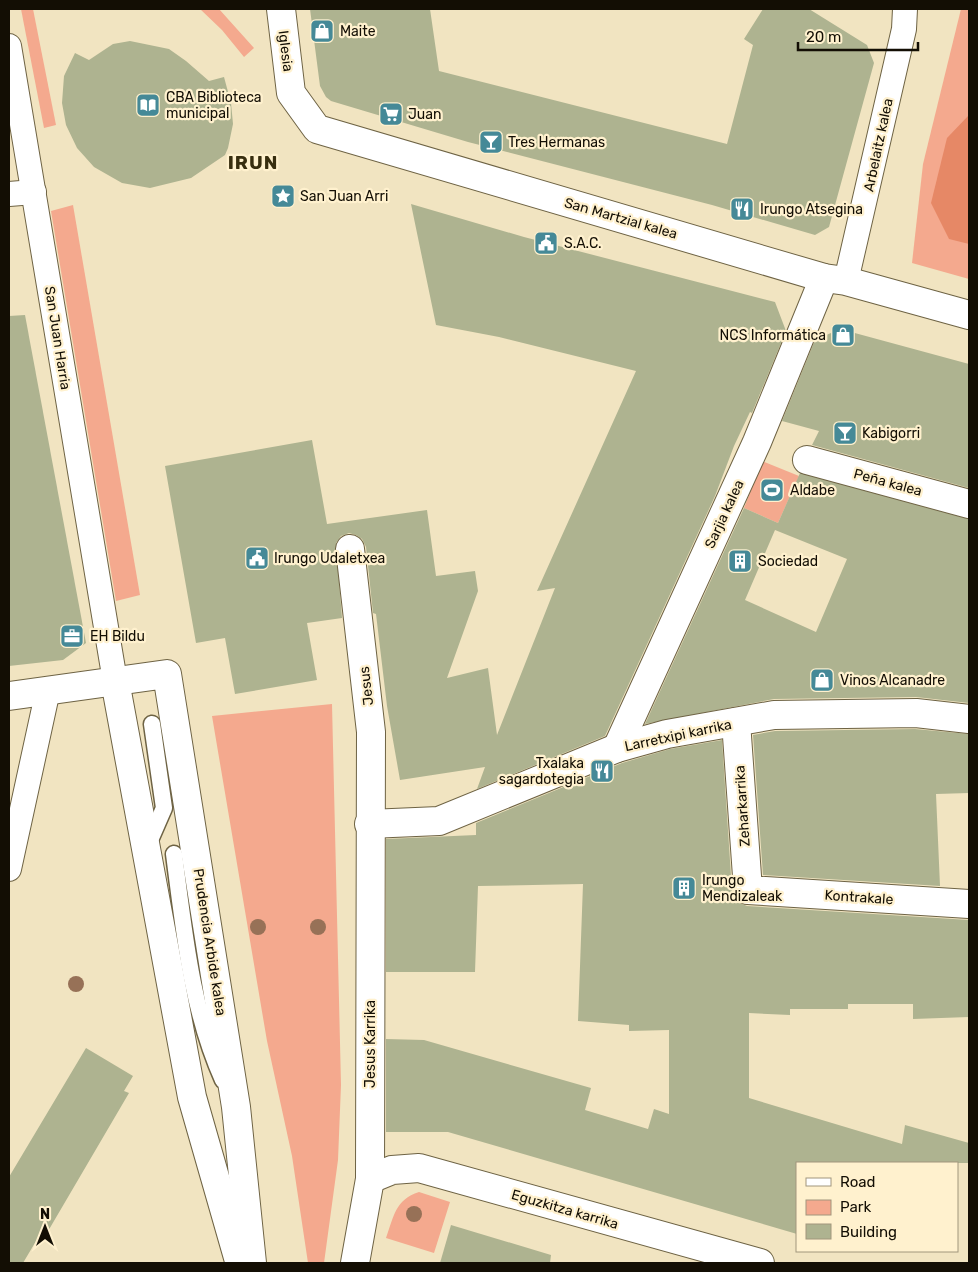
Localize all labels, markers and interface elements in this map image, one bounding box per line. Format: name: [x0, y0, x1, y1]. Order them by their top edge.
shop icon: Maite: [309, 18, 335, 44]
scale bar: [798, 20, 918, 52]
place label: Maite: [340, 23, 376, 40]
text: 20 m: [806, 28, 841, 46]
street label: Iglesia: [275, 29, 296, 73]
place label: CBA Biblioteca municipal: [166, 89, 262, 122]
library icon: CBA Biblioteca municipal: [135, 92, 161, 118]
street label: Arbelaitz kalea: [860, 97, 897, 193]
supermarket icon: Juan: [378, 101, 404, 127]
place label: Juan: [408, 106, 441, 123]
bar icon: Tres Hermanas: [478, 129, 504, 155]
place label: Tres Hermanas: [508, 134, 605, 151]
district label: IRUN: [228, 151, 278, 174]
place icon: San Juan Arri: [270, 183, 296, 209]
place label: San Juan Arri: [300, 188, 388, 205]
street label: San Martzial kalea: [562, 194, 679, 243]
restaurant icon: Irungo Atsegina: [729, 196, 755, 222]
place label: Irungo Atsegina: [760, 201, 863, 218]
public building icon: S.A.C.: [533, 230, 559, 256]
place label: S.A.C.: [564, 235, 602, 252]
street label: San Juan Harria: [41, 285, 74, 391]
shop icon: NCS Informática: [830, 322, 856, 348]
place label: NCS Informática: [720, 327, 826, 344]
bar icon: Kabigorri: [832, 420, 858, 446]
place label: Kabigorri: [862, 425, 920, 442]
street label: Peña kalea: [852, 465, 924, 500]
street label: Sarjia kalea: [701, 477, 748, 551]
sports icon: Aldabe: [759, 477, 785, 503]
place label: Aldabe: [790, 482, 835, 499]
public building icon: Irungo Udaletxea: [244, 545, 270, 571]
building icon: Sociedad: [727, 548, 753, 574]
place label: Irungo Udaletxea: [274, 550, 385, 567]
place label: Sociedad: [758, 553, 818, 570]
office icon: EH Bildu: [59, 623, 85, 649]
place label: EH Bildu: [90, 628, 145, 645]
street label: Jesus: [356, 665, 377, 707]
shop icon: Vinos Alcanadre: [809, 667, 835, 693]
place label: Vinos Alcanadre: [840, 672, 945, 689]
street label: Larretxipi karrika: [623, 716, 733, 755]
place label: Txalaka sagardotegia: [499, 755, 584, 788]
restaurant icon: Txalaka sagardotegia: [589, 758, 615, 784]
street label: Zeharkarrika: [731, 765, 754, 847]
street label: Prudencia Arbide kalea: [189, 867, 230, 1017]
place label: Irungo Mendizaleak: [702, 872, 783, 905]
building icon: Irungo Mendizaleak: [671, 875, 697, 901]
street label: Kontrakale: [824, 887, 894, 908]
street label: Jesus Karrika: [362, 1000, 379, 1088]
legend: [796, 1162, 958, 1252]
text: Road: [840, 1173, 876, 1191]
street label: Eguzkitza karrika: [509, 1186, 620, 1233]
text: Park: [840, 1198, 871, 1216]
north arrow: [20, 1202, 70, 1252]
text: N: [40, 1206, 50, 1223]
text: Building: [840, 1223, 897, 1241]

